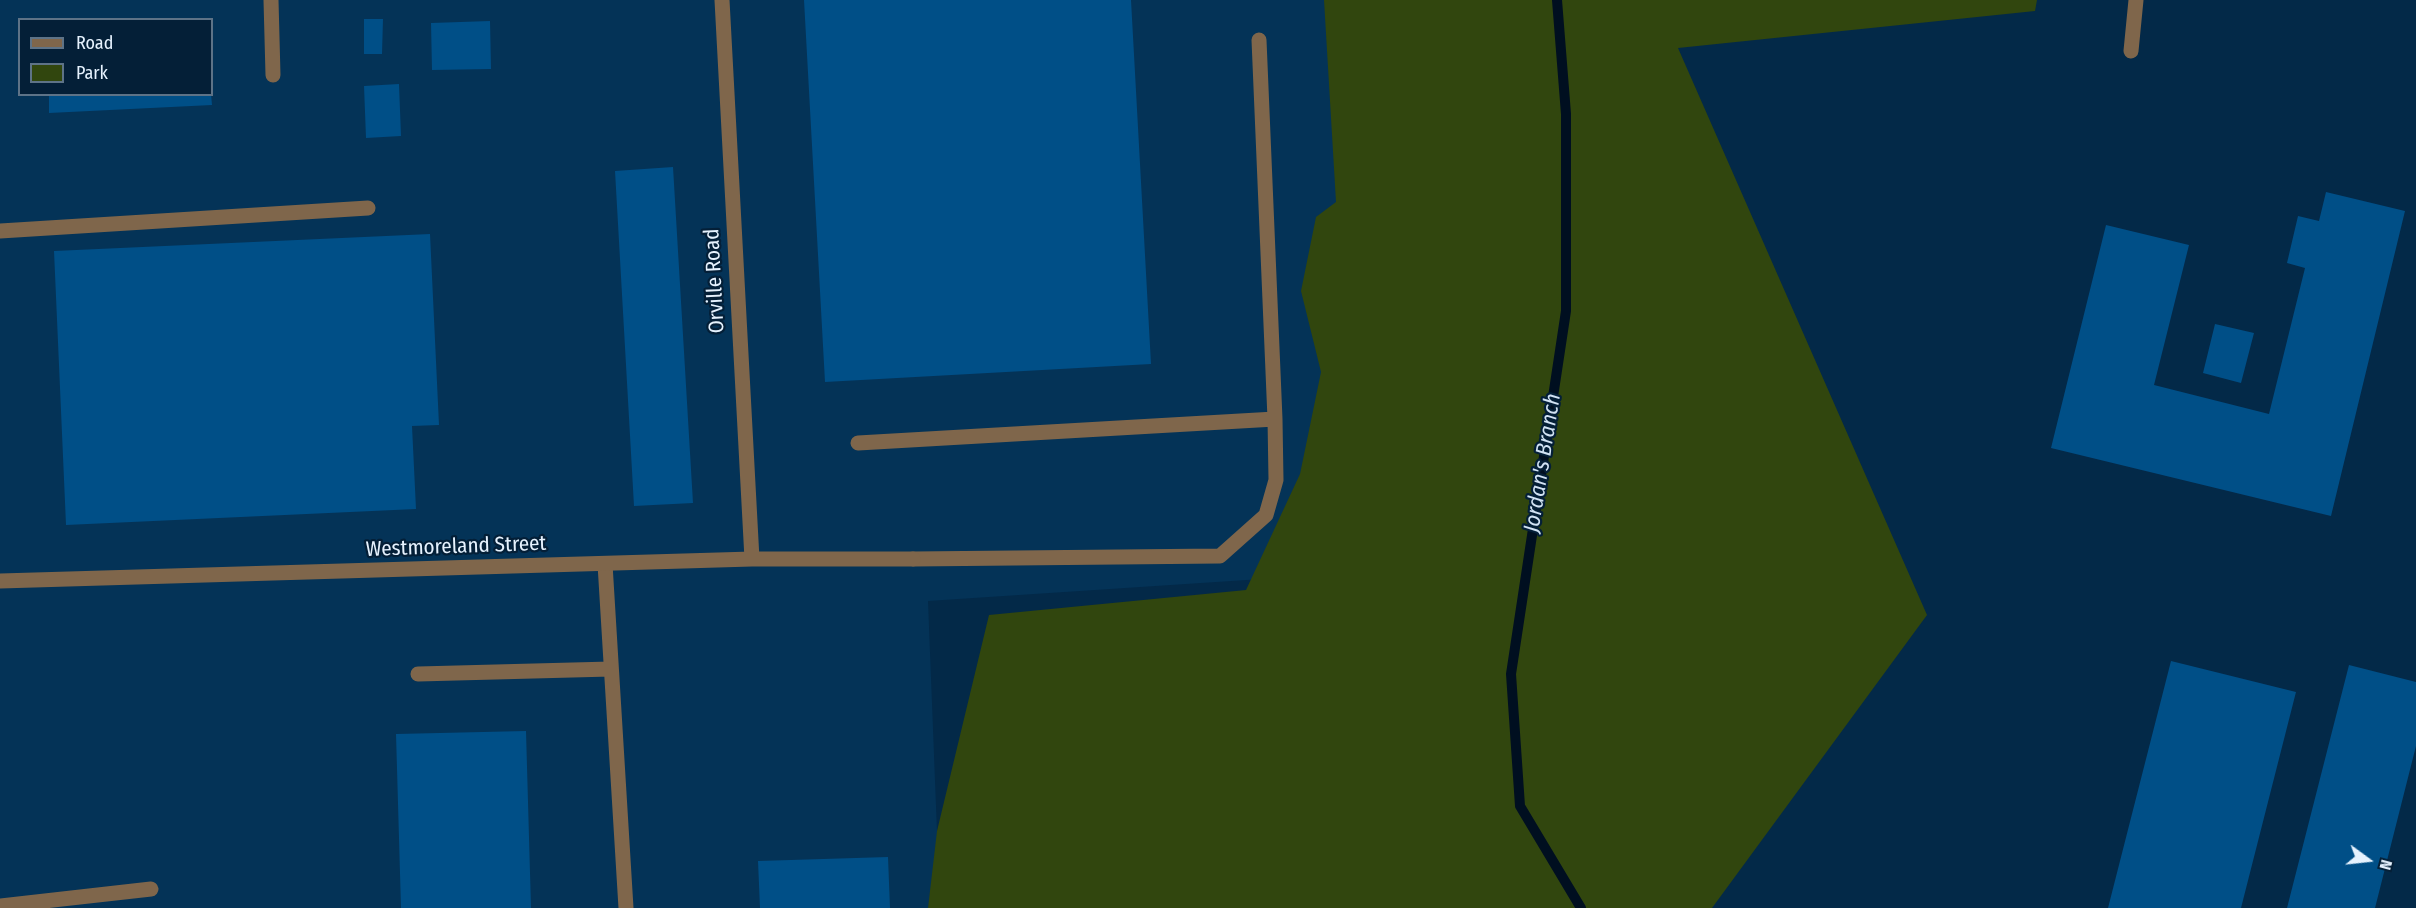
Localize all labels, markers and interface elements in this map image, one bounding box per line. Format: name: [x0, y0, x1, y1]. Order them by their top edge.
legend: [18, 18, 213, 96]
text: Road: [76, 32, 113, 54]
text: Park: [76, 62, 108, 84]
street label: Orville Road: [700, 228, 730, 334]
water label: Jordan's Branch: [1519, 392, 1567, 534]
street label: Westmoreland Street: [365, 531, 547, 563]
north arrow: [2338, 830, 2398, 890]
text: N: [2375, 858, 2396, 872]

